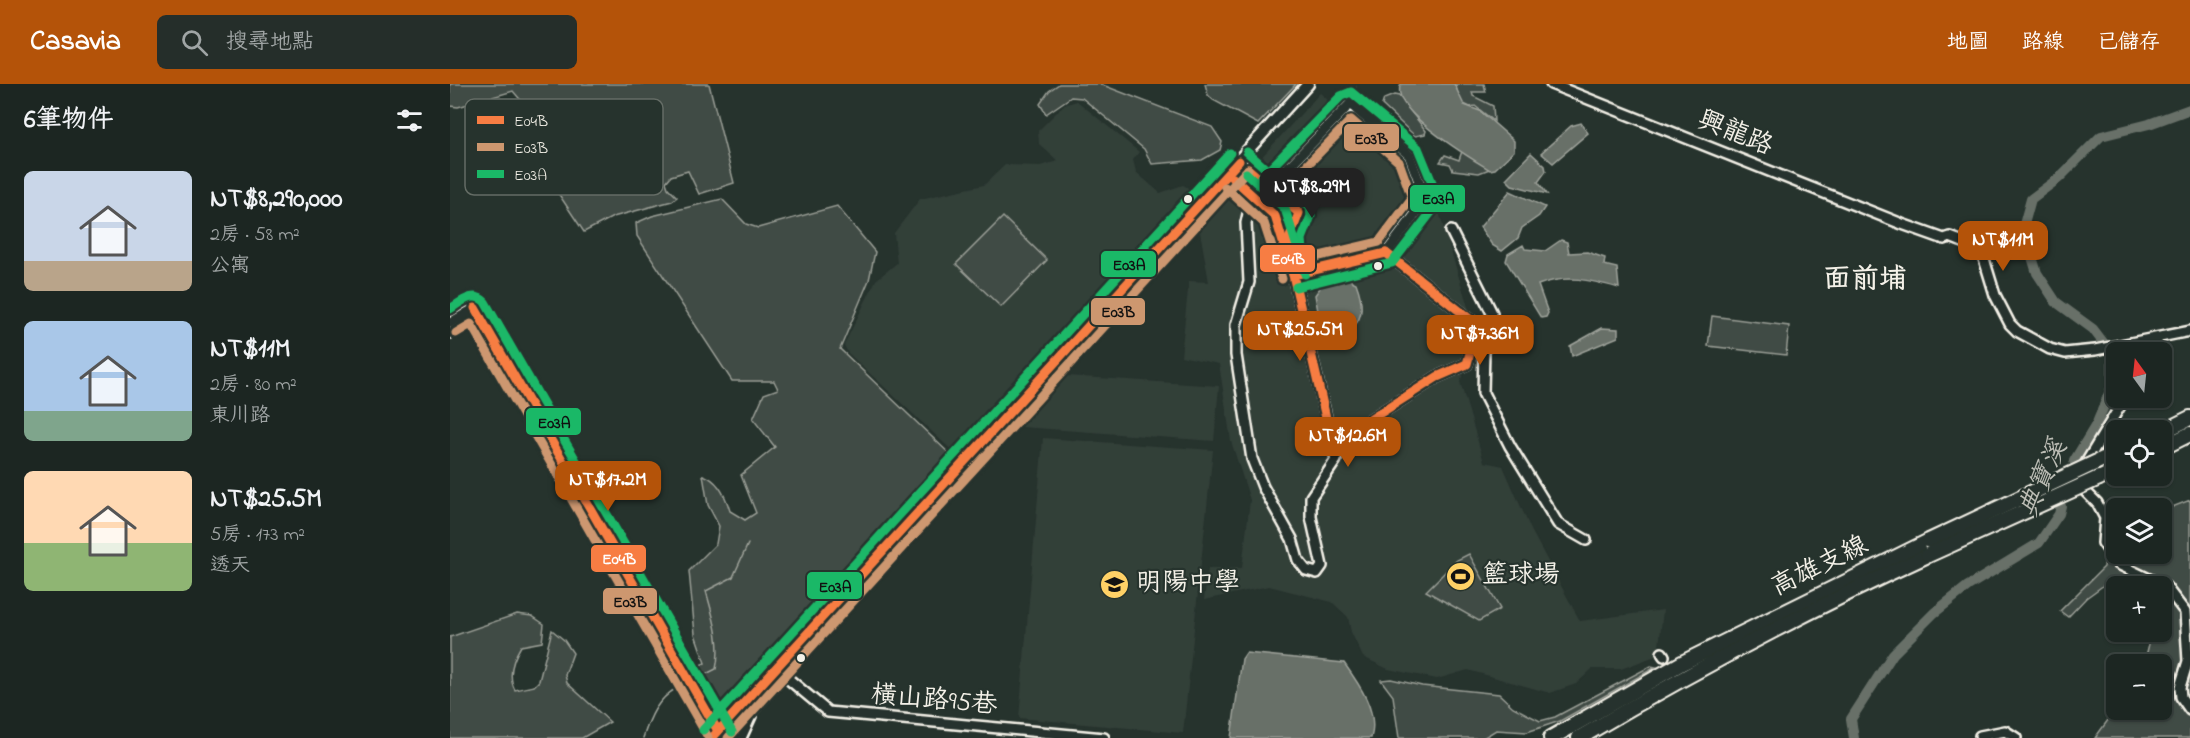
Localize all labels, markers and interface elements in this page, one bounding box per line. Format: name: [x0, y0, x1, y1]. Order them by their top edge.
search box: [157, 15, 577, 69]
text: Casavia: [30, 22, 121, 63]
icon: search: [178, 26, 211, 59]
text: 搜尋地點: [226, 27, 314, 59]
text: 地圖: [1947, 28, 1989, 58]
text: 路線: [2022, 28, 2064, 58]
text: 已儲存: [2097, 28, 2160, 58]
legend: [465, 99, 663, 195]
text: 6筆物件: [24, 102, 113, 140]
street label: 興龍路: [1692, 102, 1778, 166]
icon: filters: [393, 104, 426, 137]
text: E04B: [514, 110, 548, 134]
line badge: E03B: [1343, 123, 1400, 152]
text: E03B: [1354, 128, 1388, 152]
text: E03B: [514, 137, 548, 161]
text: E03A: [514, 164, 547, 188]
pin: NT$8.29M: [1250, 168, 1374, 219]
text: NT$8.29M: [1274, 173, 1350, 202]
text: NT$8,290,000: [210, 181, 343, 219]
line badge: E03A: [1409, 184, 1466, 213]
text: E03A: [1421, 188, 1455, 212]
unlabelled marker: [1182, 193, 1194, 205]
icon: home: [72, 195, 144, 267]
text: 2房 · 58 m²: [210, 221, 300, 250]
pin: NT$11M: [1954, 221, 2052, 272]
text: NT$11M: [1972, 226, 2034, 255]
line badge: E04B: [1259, 244, 1316, 273]
text: E04B: [1271, 248, 1305, 272]
line badge: E03A: [1100, 250, 1157, 278]
text: 公寓: [210, 252, 250, 281]
text: E03A: [1112, 254, 1146, 278]
unlabelled marker: [1372, 260, 1384, 272]
district label: 面前埔: [1823, 260, 1907, 301]
line badge: E03B: [1090, 297, 1146, 326]
text: E03B: [1101, 301, 1135, 325]
pin: NT$25.5M: [1238, 311, 1362, 362]
pin: NT$7.36M: [1418, 315, 1542, 366]
text: NT$25.5M: [1257, 316, 1343, 345]
text: NT$7.36M: [1441, 320, 1519, 349]
text: NT$11M: [210, 331, 291, 369]
north arrow: [2106, 342, 2172, 408]
map controls: [2106, 342, 2172, 720]
icon: home: [72, 345, 144, 417]
text: 2房 · 80 m²: [210, 371, 297, 400]
text: 東川路: [210, 402, 270, 431]
line badge: E03A: [525, 407, 582, 436]
text: E03A: [537, 412, 571, 436]
pin: NT$12.6M: [1286, 417, 1410, 468]
button: locate: [2106, 420, 2172, 486]
text: NT$12.6M: [1309, 422, 1387, 451]
water label: 典寶溪: [2010, 432, 2079, 524]
pin: NT$17.2M: [546, 461, 670, 512]
text: NT$17.2M: [569, 466, 647, 495]
text: NT$25.5M: [210, 481, 322, 519]
icon: home: [72, 495, 144, 567]
button: layers: [2106, 498, 2172, 564]
text: 5房 · 173 m²: [210, 521, 305, 550]
street label: 高雄支線: [1765, 527, 1875, 607]
line badge: E04B: [590, 544, 647, 573]
text: E04B: [602, 548, 636, 572]
text: 透天: [210, 552, 250, 581]
place label: 籃球場: [1482, 557, 1560, 595]
sports icon: 籃球場: [1445, 560, 1477, 592]
place label: 明陽中學: [1136, 565, 1240, 603]
school or university icon: 明陽中學: [1099, 568, 1131, 600]
line badge: E03A: [806, 571, 863, 600]
text: E03A: [818, 576, 852, 600]
button: +: [2106, 576, 2172, 642]
line badge: E03B: [602, 587, 658, 615]
text: E03B: [613, 591, 647, 615]
unlabelled marker: [795, 652, 807, 664]
button: −: [2106, 654, 2172, 720]
street label: 橫山路95巷: [869, 677, 999, 725]

